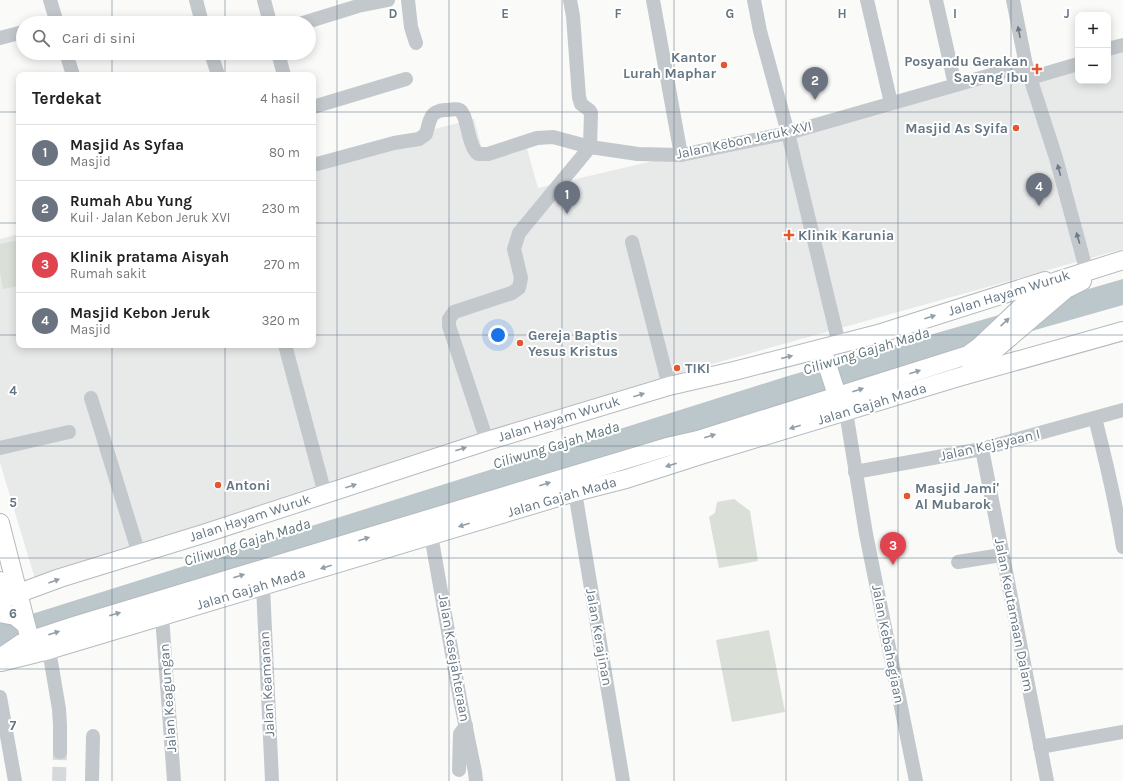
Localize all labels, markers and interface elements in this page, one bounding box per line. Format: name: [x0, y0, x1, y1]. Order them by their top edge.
text: D: [389, 6, 398, 21]
text: E: [501, 6, 509, 21]
text: F: [614, 6, 622, 21]
text: G: [726, 6, 734, 21]
text: H: [837, 6, 847, 21]
text: I: [953, 6, 957, 21]
text: J: [1064, 6, 1070, 21]
map controls: [1075, 12, 1111, 84]
button: +: [1075, 12, 1111, 48]
search box: [16, 16, 316, 60]
one-way arrow: [1016, 25, 1022, 38]
icon: search: [30, 27, 52, 49]
text: Cari di sini: [62, 29, 136, 47]
button: −: [1075, 48, 1111, 84]
place label: Kantor Lurah Maphar: [623, 49, 716, 82]
place label: Posyandu Gerakan Sayang Ibu: [904, 53, 1028, 86]
marker: Kantor Lurah Maphar: [719, 60, 729, 70]
marker: Posyandu Gerakan Sayang Ibu: [1031, 63, 1043, 75]
pin: 2: [802, 67, 828, 100]
text: Terdekat: [32, 88, 101, 108]
text: 4 hasil: [260, 91, 300, 106]
street label: Jalan Kebon Jeruk XVI: [674, 117, 814, 163]
place label: Masjid As Syifa: [905, 120, 1008, 137]
marker: Masjid As Syifa: [1011, 123, 1021, 133]
text: Masjid As Syfaa: [70, 136, 184, 154]
text: 1: [43, 145, 47, 160]
text: 80 m: [269, 145, 300, 160]
text: Masjid: [70, 154, 111, 169]
one-way arrow: [1056, 163, 1062, 175]
pin: 4: [1026, 173, 1052, 206]
pin: 1: [554, 181, 580, 214]
text: Rumah Abu Yung: [70, 192, 192, 210]
text: 2: [41, 201, 49, 216]
text: 230 m: [262, 201, 300, 216]
text: Kuil · Jalan Kebon Jeruk XVI: [70, 210, 230, 225]
place label: Klinik Karunia: [798, 227, 894, 244]
marker: Klinik Karunia: [783, 229, 795, 241]
one-way arrow: [1075, 232, 1081, 244]
text: Klinik pratama Aisyah: [70, 248, 229, 266]
text: 3: [41, 257, 49, 272]
text: 270 m: [263, 257, 300, 272]
text: Rumah sakit: [70, 266, 146, 281]
street label: Jalan Hayam Wuruk: [946, 266, 1072, 320]
text: Masjid Kebon Jeruk: [70, 304, 210, 322]
text: 4: [41, 313, 49, 328]
text: 320 m: [262, 313, 300, 328]
one-way arrow: [924, 314, 936, 320]
one-way arrow: [1000, 318, 1010, 327]
text: Masjid: [70, 322, 111, 337]
water label: Ciliwung Gajah Mada: [801, 323, 931, 379]
your location: [488, 325, 508, 345]
place label: Gereja Baptis Yesus Kristus: [528, 327, 618, 360]
marker: Gereja Baptis Yesus Kristus: [515, 338, 525, 348]
one-way arrow: [781, 354, 793, 360]
place label: TIKI: [685, 360, 710, 377]
marker: TIKI: [672, 363, 682, 373]
one-way arrow: [909, 369, 921, 375]
street label: Jalan Gajah Mada: [816, 379, 928, 429]
text: 4: [9, 383, 17, 398]
one-way arrow: [852, 386, 864, 392]
street label: Jalan Hayam Wuruk: [496, 392, 622, 446]
one-way arrow: [633, 392, 645, 398]
water label: Ciliwung Gajah Mada: [491, 417, 621, 473]
one-way arrow: [789, 424, 801, 430]
street label: Jalan Kejayaan I: [938, 425, 1042, 465]
one-way arrow: [704, 433, 716, 439]
one-way arrow: [455, 446, 467, 452]
one-way arrow: [665, 462, 677, 468]
street label: Jalan Gajah Mada: [505, 473, 619, 521]
place label: Antoni: [226, 477, 270, 494]
marker: Antoni: [213, 480, 223, 490]
place label: Masjid Jami' Al Mubarok: [915, 480, 1000, 513]
one-way arrow: [539, 481, 551, 487]
one-way arrow: [346, 483, 358, 489]
street label: Jalan Hayam Wuruk: [187, 490, 313, 546]
marker: Masjid Jami' Al Mubarok: [902, 491, 912, 501]
text: 5: [9, 495, 17, 510]
water label: Ciliwung Gajah Mada: [182, 514, 312, 570]
one-way arrow: [458, 522, 470, 528]
pin: 3: [880, 532, 906, 565]
one-way arrow: [358, 536, 370, 542]
street label: Jalan Keutamaan Dalam: [991, 537, 1037, 693]
street label: Jalan Gajah Mada: [195, 564, 307, 614]
one-way arrow: [320, 564, 332, 570]
one-way arrow: [234, 573, 246, 579]
one-way arrow: [48, 577, 60, 583]
street label: Jalan Kebahagiaan: [868, 583, 908, 705]
street label: Jalan Kerajinan: [582, 587, 616, 687]
street label: Jalan Kesejahteraan: [434, 593, 474, 723]
text: 6: [9, 606, 17, 621]
one-way arrow: [109, 611, 121, 617]
one-way arrow: [48, 629, 60, 635]
street label: Jalan Keamanan: [256, 631, 278, 737]
street label: Jalan Keagungan: [156, 643, 180, 753]
text: 7: [10, 718, 17, 733]

